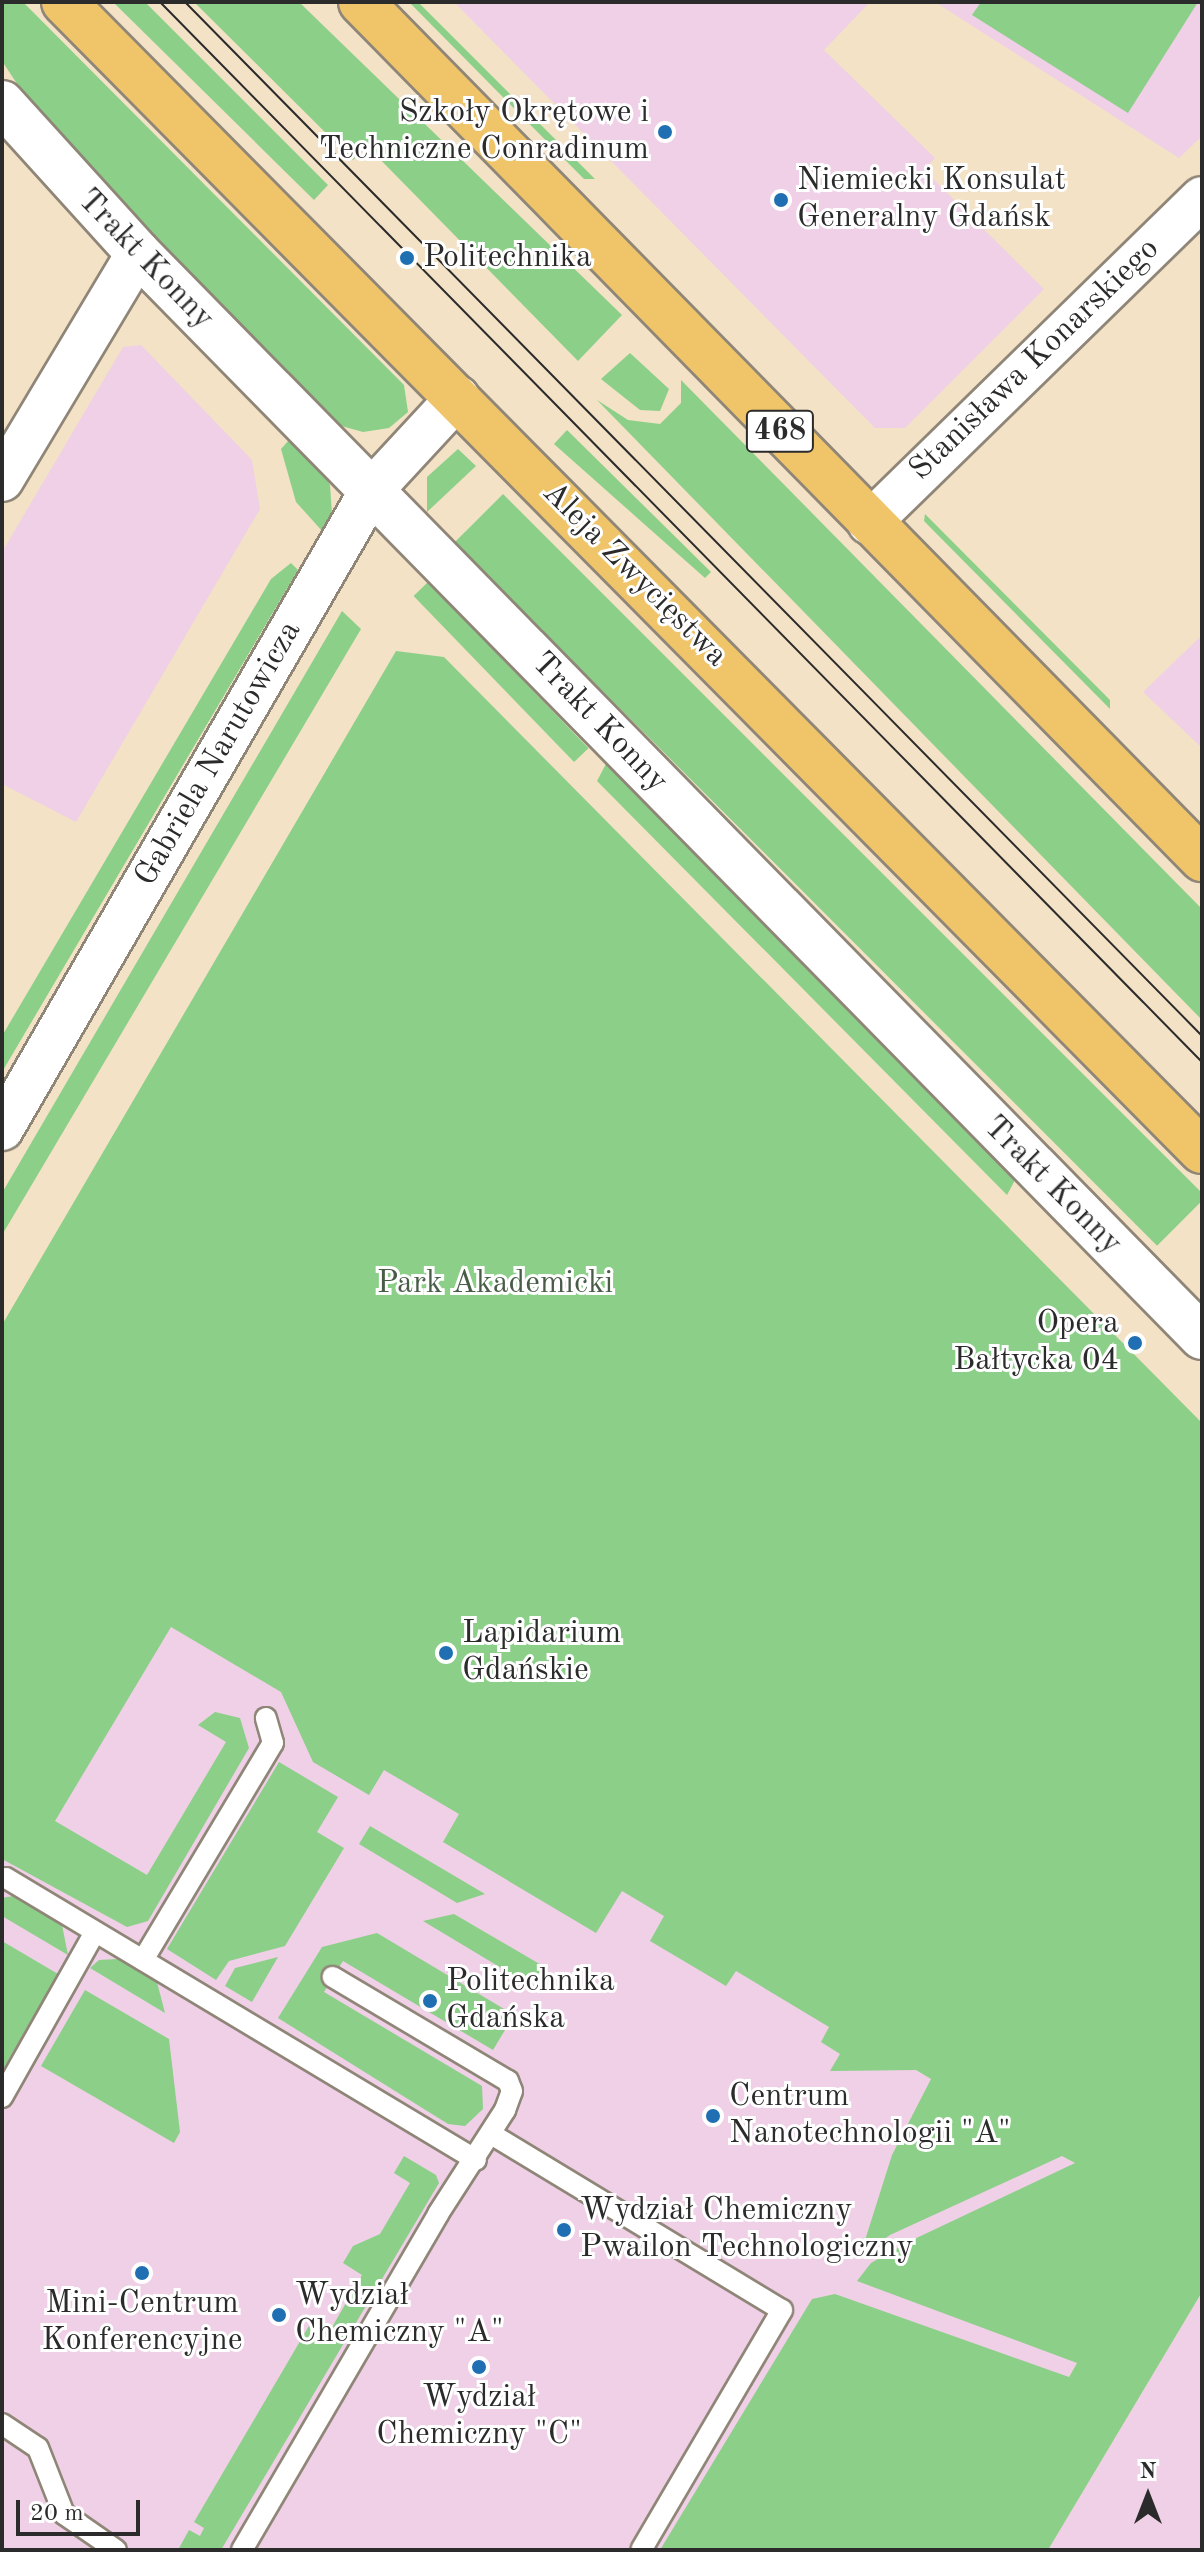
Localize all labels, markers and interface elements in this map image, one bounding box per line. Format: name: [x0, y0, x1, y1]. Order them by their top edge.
place label: Szkoły Okrętowe i Techniczne Conradinum: [319, 95, 649, 170]
marker: Szkoły Okrętowe i Techniczne Conradinum: [656, 123, 674, 141]
place label: Niemiecki Konsulat Generalny Gdańsk: [797, 163, 1066, 238]
street label: Trakt Konny: [69, 182, 221, 338]
marker: Niemiecki Konsulat Generalny Gdańsk: [772, 191, 790, 209]
street label: Stanisława Konarskiego: [902, 231, 1168, 489]
place label: Politechnika: [423, 239, 592, 277]
marker: Politechnika: [398, 249, 416, 267]
road number: 468: [744, 405, 816, 457]
street label: Aleja Zwycięstwa: [533, 474, 735, 676]
street label: Gabriela Narutowicza: [127, 615, 311, 893]
street label: Trakt Konny: [523, 645, 675, 801]
street label: Trakt Konny: [975, 1109, 1129, 1263]
park label: Park Akademicki: [377, 1265, 613, 1303]
place label: Opera Bałtycka 04: [953, 1306, 1119, 1381]
marker: Opera Bałtycka 04: [1126, 1334, 1144, 1352]
place label: Lapidarium Gdańskie: [462, 1616, 621, 1691]
marker: Lapidarium Gdańskie: [437, 1644, 455, 1662]
place label: Politechnika Gdańska: [446, 1964, 615, 2039]
marker: Politechnika Gdańska: [421, 1992, 439, 2010]
place label: Centrum Nanotechnologii "A": [729, 2079, 1011, 2154]
marker: Centrum Nanotechnologii "A": [704, 2107, 722, 2125]
place label: Wydział Chemiczny Pwailon Technologiczny: [580, 2193, 913, 2268]
marker: Wydział Chemiczny Pwailon Technologiczny: [555, 2221, 573, 2239]
marker: Mini-Centrum Konferencyjne: [133, 2264, 151, 2282]
place label: Wydział Chemiczny "A": [295, 2278, 504, 2353]
place label: Mini-Centrum Konferencyjne: [42, 2286, 242, 2361]
marker: Wydział Chemiczny "A": [270, 2306, 288, 2324]
marker: Wydział Chemiczny "C": [470, 2358, 488, 2376]
place label: Wydział Chemiczny "C": [376, 2380, 582, 2455]
north arrow: [1108, 2456, 1188, 2536]
text: N: [1140, 2461, 1156, 2483]
scale bar: [20, 2484, 144, 2534]
text: 20 m: [30, 2502, 84, 2526]

